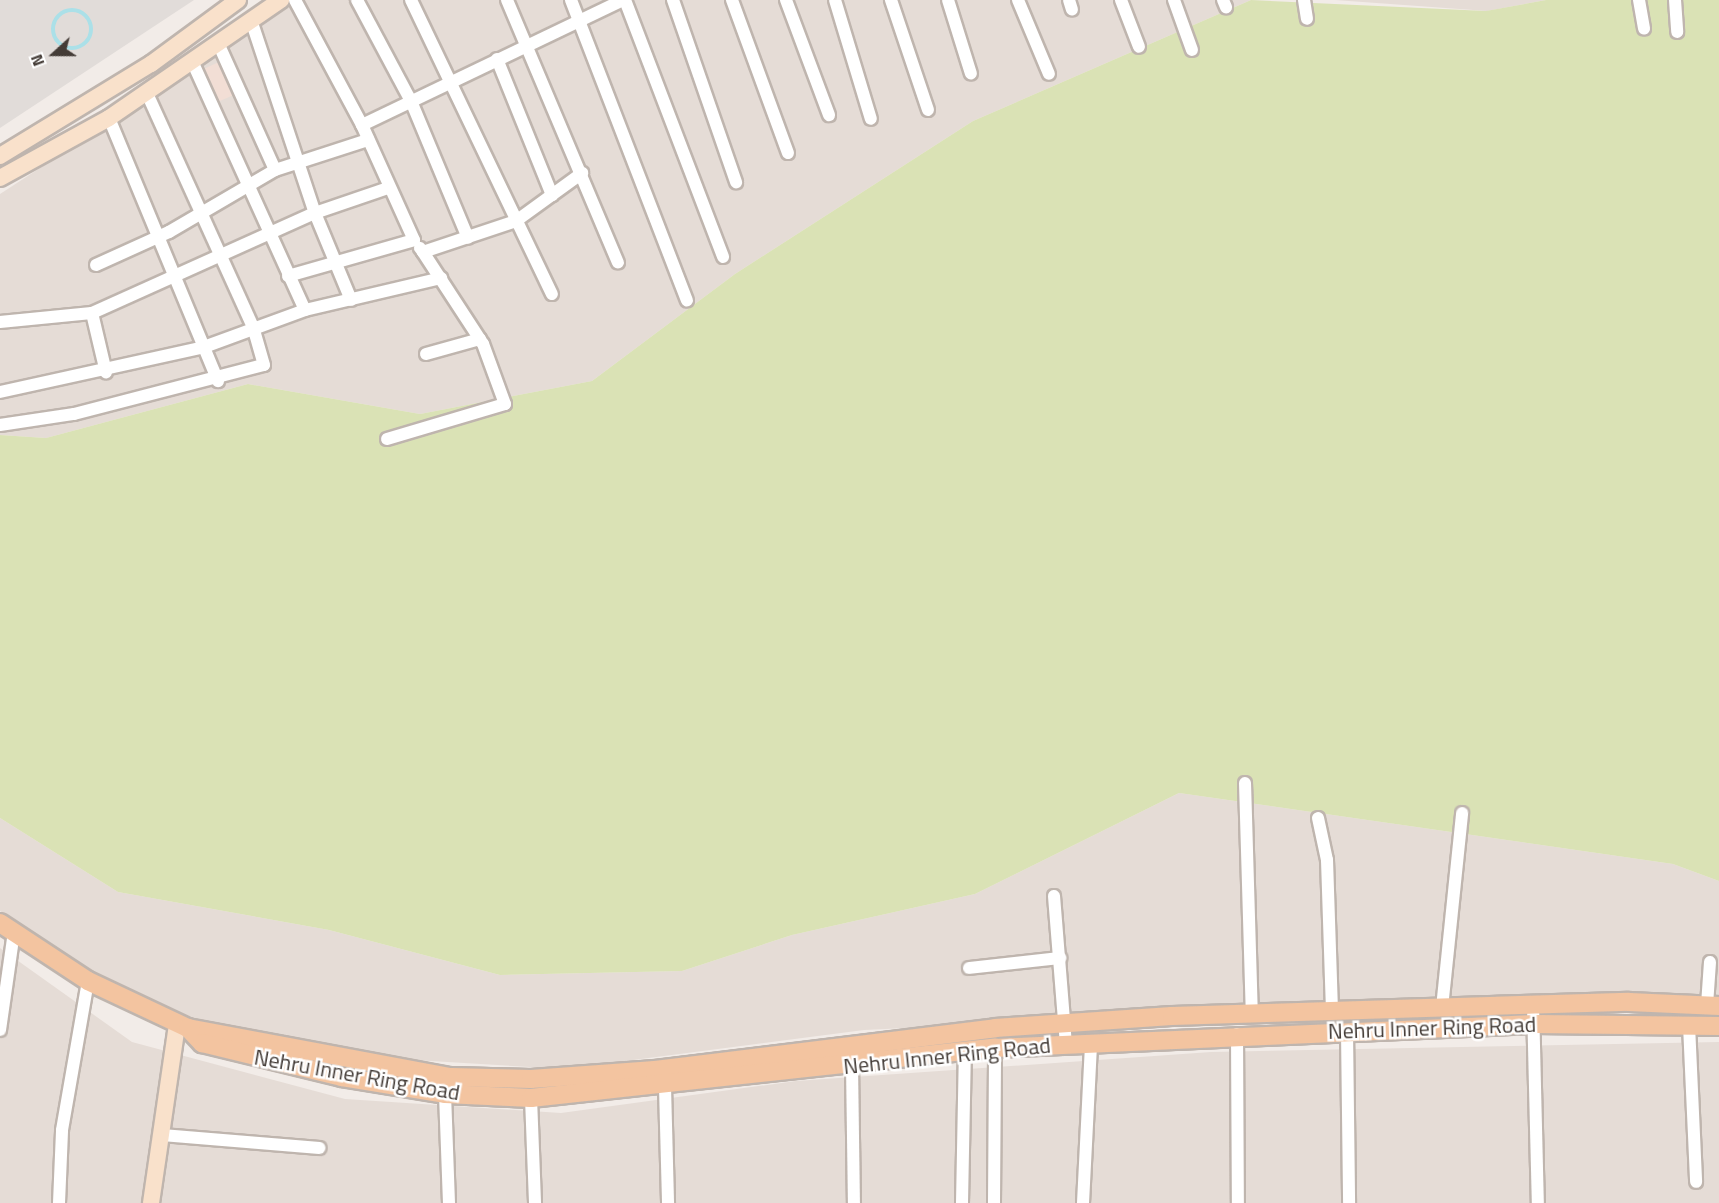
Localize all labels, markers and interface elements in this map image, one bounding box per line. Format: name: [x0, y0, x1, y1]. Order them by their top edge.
north arrow: [24, 24, 84, 84]
text: N: [24, 51, 50, 70]
street label: Nehru Inner Ring Road: [1327, 1011, 1537, 1045]
street label: Nehru Inner Ring Road: [842, 1032, 1052, 1080]
street label: Nehru Inner Ring Road: [252, 1044, 462, 1106]

